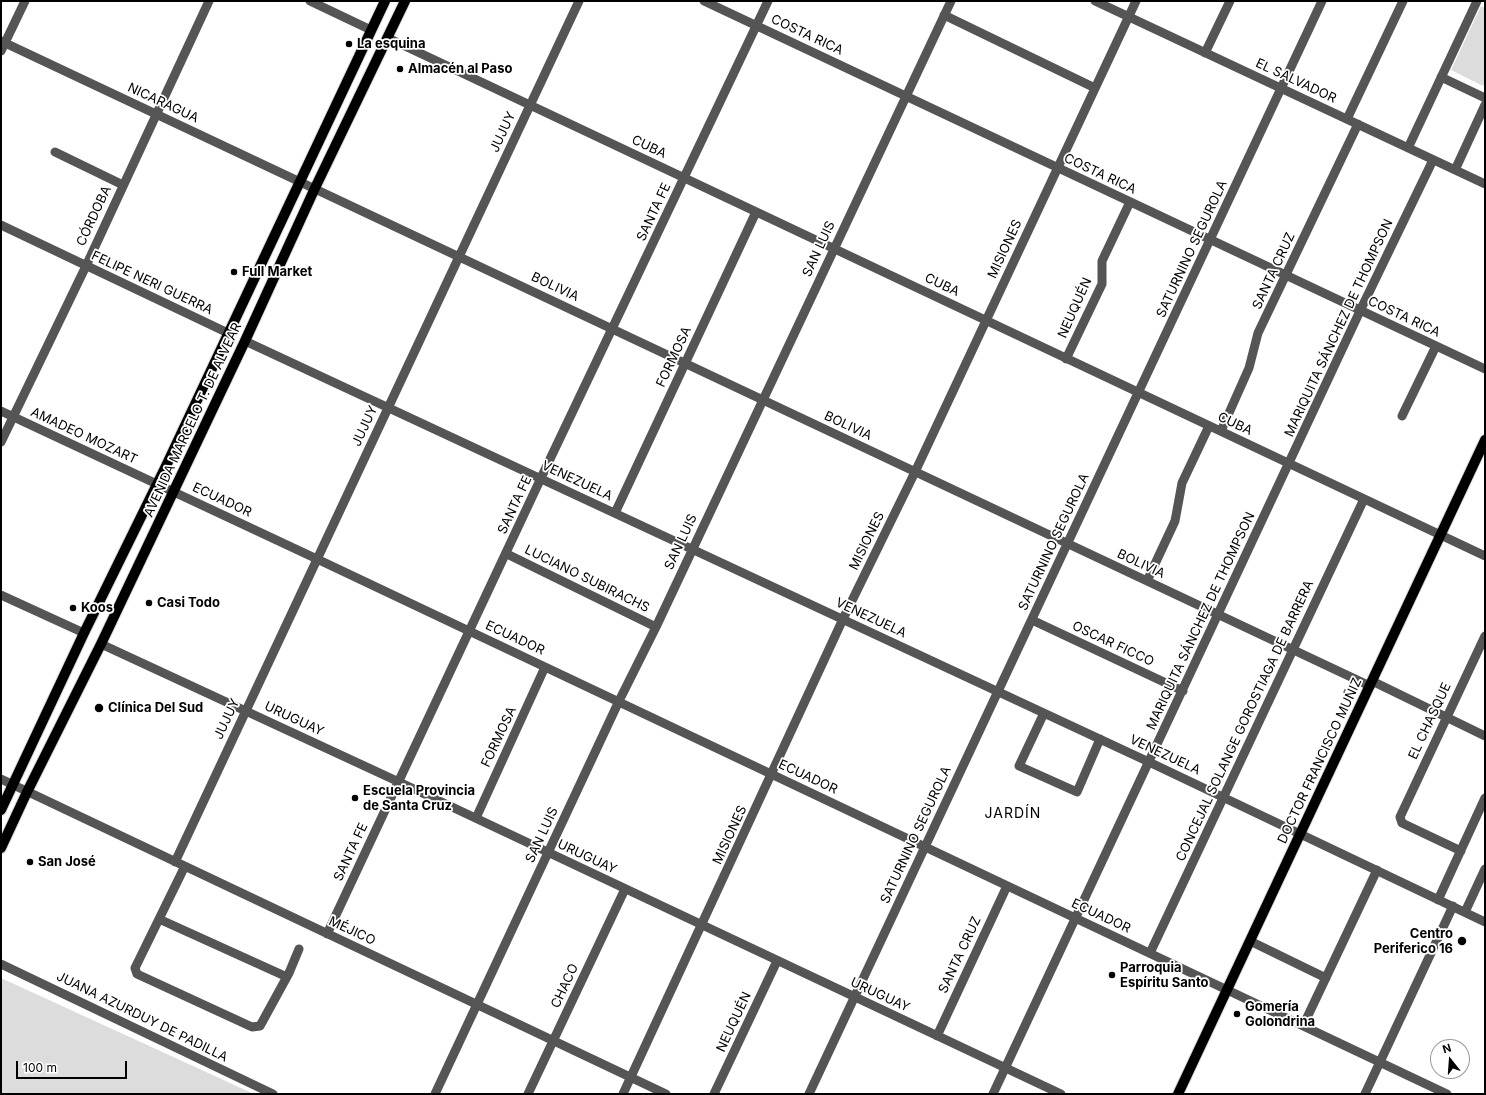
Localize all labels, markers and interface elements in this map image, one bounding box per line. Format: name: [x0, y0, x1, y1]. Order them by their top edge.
street label: COSTA RICA: [768, 11, 846, 59]
place label: La esquina: [357, 36, 425, 52]
marker: La esquina: [344, 39, 354, 49]
street label: EL SALVADOR: [1253, 55, 1339, 107]
place label: Almacén al Paso: [408, 61, 512, 77]
marker: Almacén al Paso: [395, 64, 405, 74]
street label: NICARAGUA: [125, 80, 201, 126]
street label: JUJUY: [487, 109, 519, 155]
street label: CUBA: [629, 132, 669, 162]
street label: COSTA RICA: [1061, 150, 1139, 198]
street label: SATURNINO SEGUROLA: [1153, 178, 1231, 320]
street label: SANTA FE: [634, 180, 674, 244]
street label: CÓRDOBA: [73, 183, 115, 249]
street label: MISIONES: [985, 217, 1025, 281]
street label: MARIQUITA SÁNCHEZ DE THOMPSON: [1282, 217, 1396, 439]
street label: SAN LUIS: [799, 219, 839, 279]
street label: SANTA CRUZ: [1249, 230, 1299, 312]
street label: FELIPE NERI GUERRA: [89, 248, 215, 318]
place label: Full Market: [242, 264, 312, 280]
marker: Full Market: [229, 267, 239, 277]
street label: BOLIVIA: [529, 269, 581, 305]
street label: CUBA: [922, 270, 962, 300]
street label: NEUQUÉN: [1055, 275, 1095, 341]
street label: COSTA RICA: [1365, 293, 1443, 341]
street label: AVENIDA MARCELO T. DE ALVEAR: [141, 320, 245, 520]
street label: FORMOSA: [653, 324, 695, 390]
street label: JUJUY: [349, 403, 381, 449]
street label: AMADEO MOZART: [28, 404, 140, 468]
street label: BOLIVIA: [822, 408, 874, 444]
street label: CUBA: [1215, 409, 1255, 439]
street label: VENEZUELA: [539, 458, 615, 504]
street label: SATURNINO SEGUROLA: [1015, 471, 1093, 613]
street label: SANTA FE: [495, 473, 535, 537]
street label: ECUADOR: [190, 480, 254, 520]
street label: MISIONES: [846, 509, 888, 573]
street label: MARIQUITA SÁNCHEZ DE THOMPSON: [1144, 510, 1258, 732]
street label: SAN LUIS: [661, 512, 701, 572]
street label: LUCIANO SUBIRACHS: [522, 542, 652, 616]
street label: BOLIVIA: [1115, 546, 1167, 582]
street label: CONCEJAL SOLANGE GOROSTIAGA DE BARRERA: [1173, 578, 1317, 864]
place label: Casi Todo: [157, 595, 220, 611]
street label: VENEZUELA: [833, 595, 909, 641]
marker: Casi Todo: [144, 598, 154, 608]
place label: Koos: [81, 600, 113, 616]
marker: Koos: [68, 603, 78, 613]
street label: ECUADOR: [483, 618, 547, 658]
street label: OSCAR FICCO: [1070, 618, 1156, 670]
street label: DOCTOR FRANCISCO MUÑIZ: [1275, 676, 1365, 846]
street label: EL CHASQUE: [1405, 680, 1455, 762]
street label: JUJUY: [211, 696, 243, 742]
street label: URUGUAY: [262, 698, 326, 740]
place label: Clínica Del Sud: [108, 700, 203, 716]
marker: Clínica Del Sud: [93, 702, 105, 714]
street label: FORMOSA: [478, 704, 520, 770]
street label: VENEZUELA: [1127, 732, 1203, 778]
street label: ECUADOR: [776, 757, 840, 797]
street label: SATURNINO SEGUROLA: [877, 764, 955, 906]
place label: Escuela Provincia de Santa Cruz: [363, 783, 475, 814]
marker: Escuela Provincia de Santa Cruz: [350, 793, 360, 803]
street label: MISIONES: [710, 803, 750, 867]
street label: SAN LUIS: [522, 805, 562, 865]
district label: JARDÍN: [985, 806, 1041, 822]
street label: SANTA FE: [331, 820, 371, 884]
street label: URUGUAY: [555, 836, 619, 878]
place label: San José: [38, 854, 96, 870]
marker: San José: [25, 857, 35, 867]
street label: ECUADOR: [1069, 896, 1133, 936]
street label: MÉJICO: [326, 913, 378, 949]
street label: SANTA CRUZ: [935, 914, 985, 996]
place label: Centro Periferico 16: [1374, 926, 1453, 957]
marker: Centro Periferico 16: [1456, 935, 1468, 947]
place label: Parroquia Espíritu Santo: [1120, 960, 1208, 991]
street label: CHACO: [548, 961, 582, 1011]
street label: JUANA AZURDUY DE PADILLA: [54, 969, 230, 1065]
marker: Parroquia Espíritu Santo: [1107, 970, 1117, 980]
street label: URUGUAY: [848, 974, 912, 1016]
street label: NEUQUÉN: [713, 989, 755, 1055]
place label: Gomería Golondrina: [1245, 999, 1315, 1030]
marker: Gomería Golondrina: [1232, 1009, 1242, 1019]
north arrow: [1430, 1039, 1470, 1079]
text: N: [1441, 1041, 1453, 1056]
scale bar: [18, 1053, 129, 1079]
text: 100 m: [23, 1060, 57, 1075]

